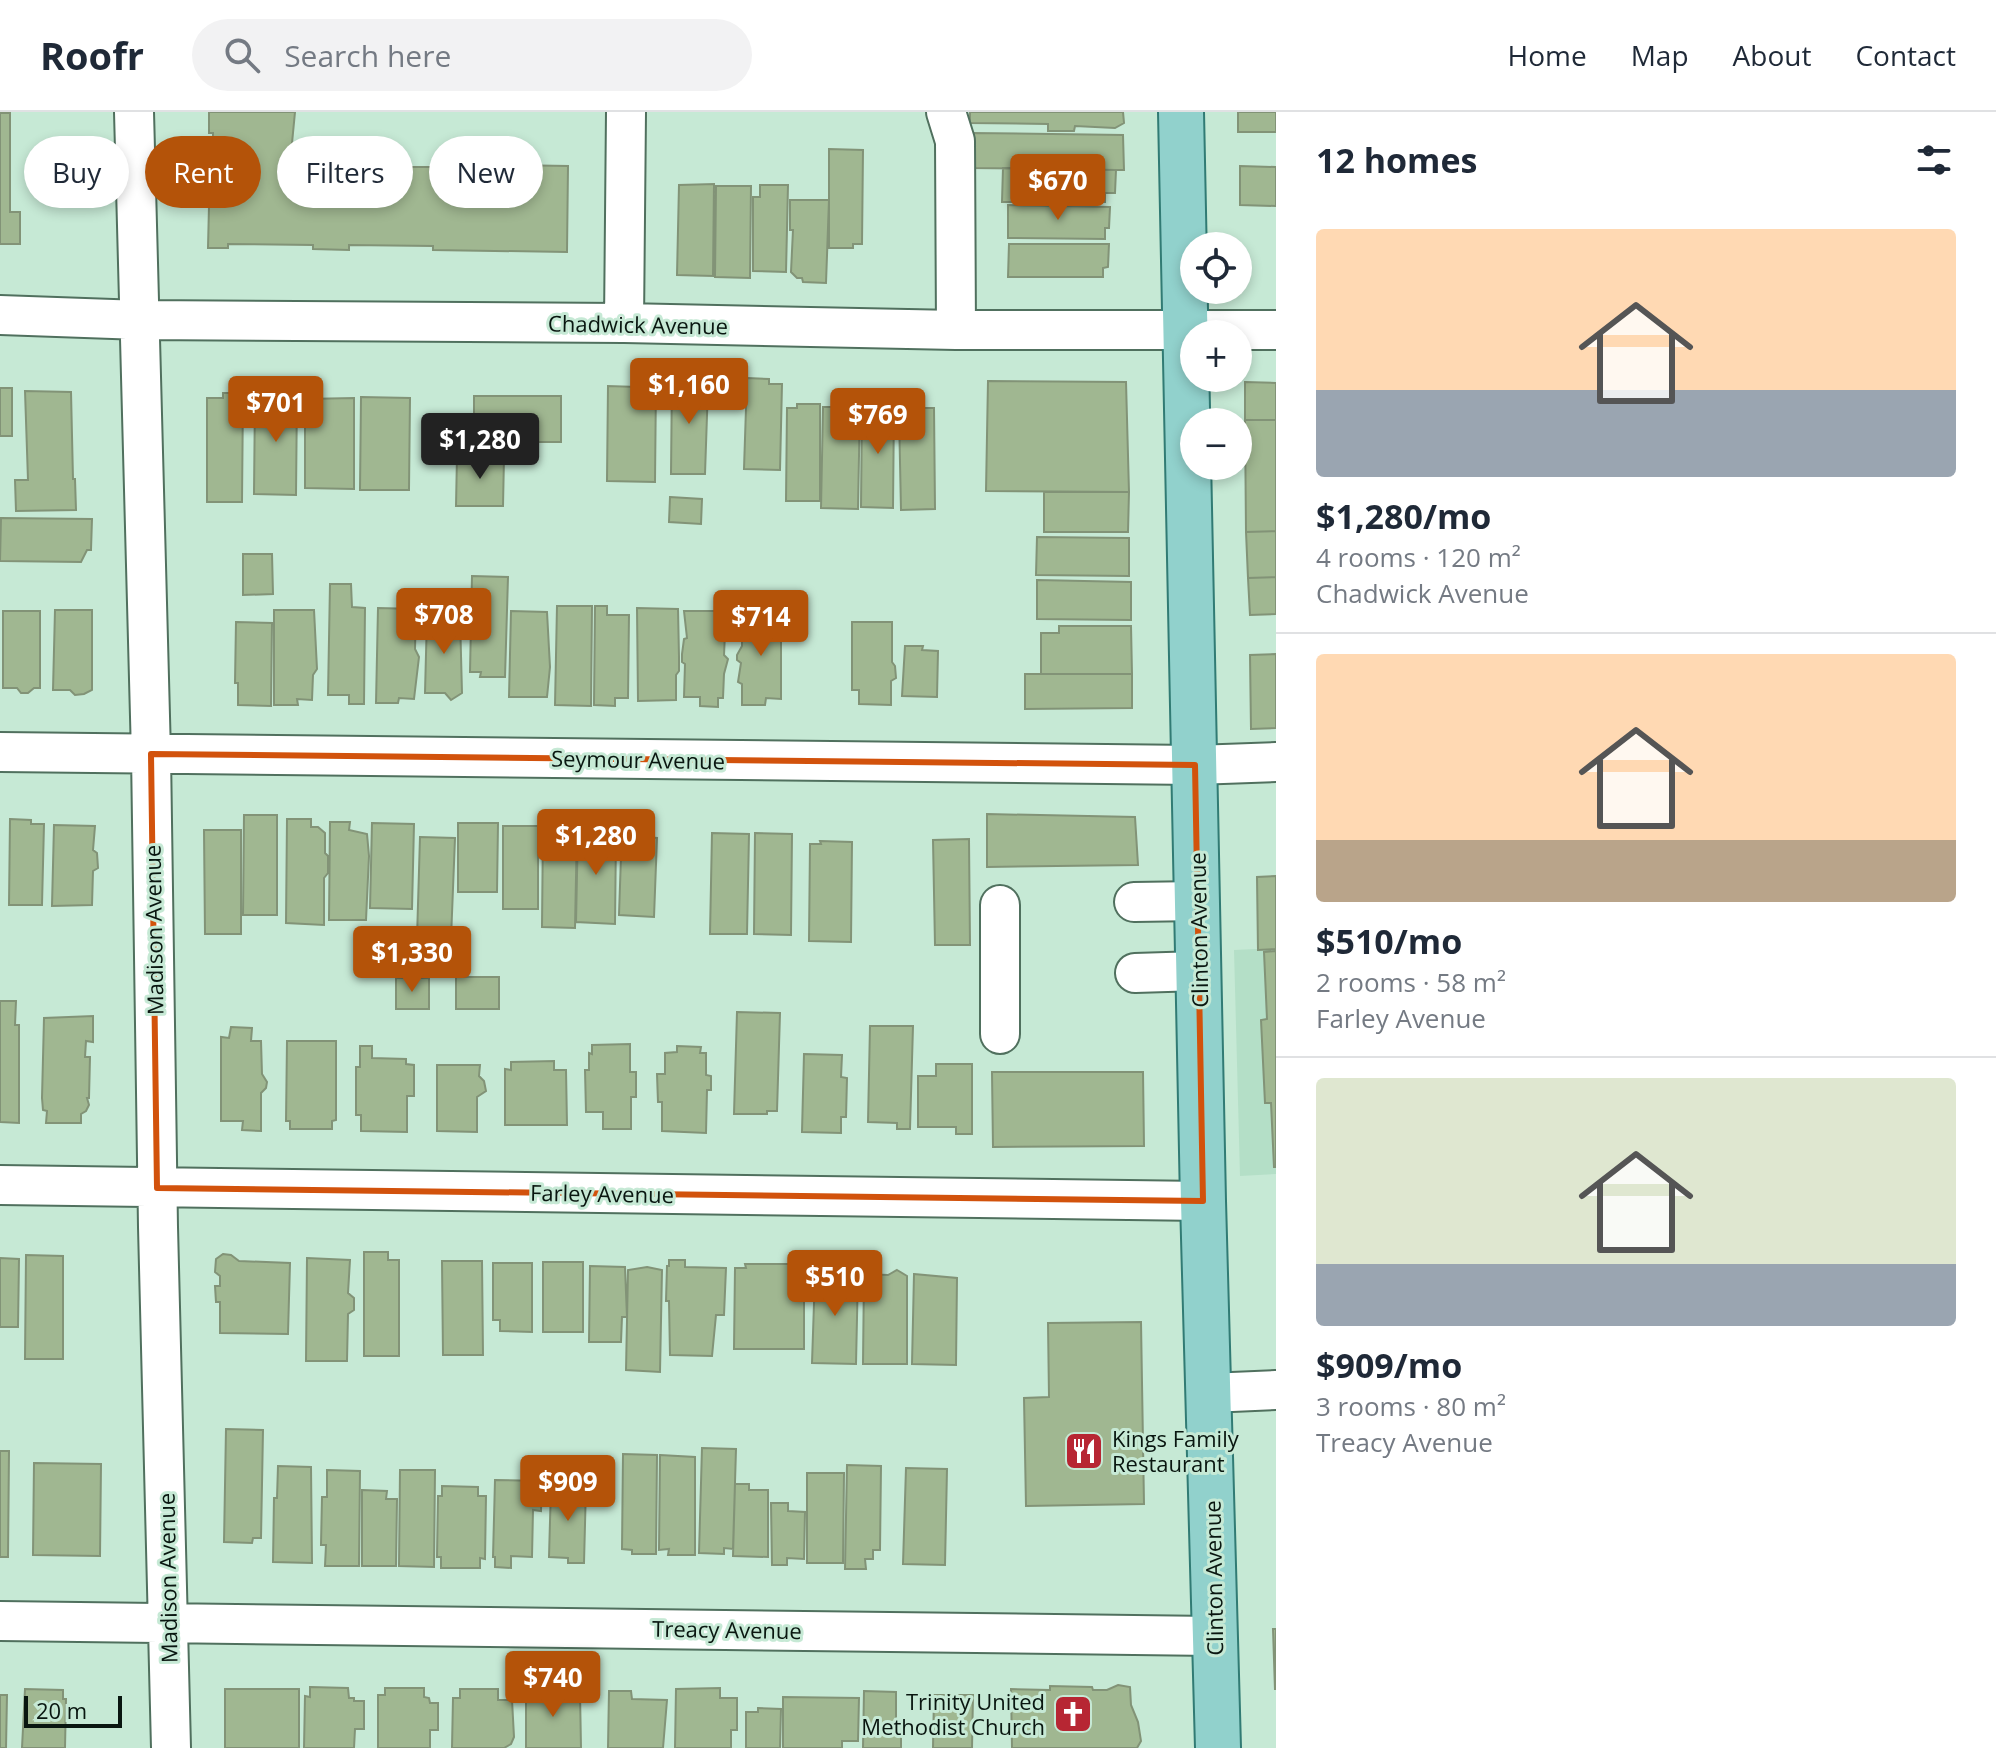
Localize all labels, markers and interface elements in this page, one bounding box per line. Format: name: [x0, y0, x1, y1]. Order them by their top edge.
search box: [192, 19, 752, 91]
text: Roofr: [40, 29, 144, 81]
icon: search: [220, 33, 264, 77]
text: Search here: [284, 35, 451, 76]
text: Home: [1508, 36, 1587, 74]
text: Map: [1631, 36, 1689, 74]
text: About: [1733, 36, 1811, 74]
text: Contact: [1855, 36, 1956, 74]
chip: Buy: [24, 136, 129, 208]
chip: Rent: [145, 136, 261, 208]
chip: Filters: [277, 136, 413, 208]
chip: New: [429, 136, 543, 208]
text: 12 homes: [1316, 137, 1477, 183]
icon: filters: [1912, 138, 1956, 182]
pin: $670: [1011, 154, 1105, 222]
text: $670: [1028, 162, 1088, 198]
map controls: [1180, 232, 1252, 480]
button: locate: [1180, 232, 1252, 304]
icon: home: [1564, 281, 1708, 425]
street label: Chadwick Avenue: [548, 307, 728, 341]
button: +: [1180, 320, 1252, 392]
pin: $1,160: [624, 358, 754, 426]
text: $1,160: [648, 366, 730, 402]
pin: $701: [229, 376, 323, 444]
text: $701: [246, 384, 306, 420]
pin: $769: [831, 388, 925, 456]
text: $769: [848, 396, 908, 432]
button: −: [1180, 408, 1252, 480]
pin: $1,280: [415, 413, 545, 481]
text: $1,280: [439, 421, 521, 457]
text: $1,280/mo: [1316, 493, 1491, 539]
text: 4 rooms · 120 m²: [1316, 539, 1521, 575]
text: Chadwick Avenue: [1316, 575, 1529, 611]
pin: $708: [397, 588, 491, 656]
pin: $714: [714, 590, 808, 658]
text: $708: [414, 596, 474, 632]
text: $714: [731, 598, 791, 634]
icon: home: [1564, 706, 1708, 850]
street label: Seymour Avenue: [551, 742, 725, 776]
pin: $1,280: [531, 809, 661, 877]
text: $1,280: [555, 817, 637, 853]
street label: Madison Avenue: [137, 844, 169, 1016]
street label: Clinton Avenue: [1182, 852, 1214, 1008]
text: $510/mo: [1316, 918, 1462, 964]
pin: $1,330: [347, 926, 477, 994]
text: $1,330: [371, 934, 453, 970]
text: 2 rooms · 58 m²: [1316, 964, 1506, 1000]
text: Farley Avenue: [1316, 1000, 1486, 1036]
icon: home: [1564, 1130, 1708, 1274]
street label: Farley Avenue: [530, 1177, 674, 1209]
pin: $510: [788, 1250, 882, 1318]
text: $510: [805, 1258, 865, 1294]
text: $909/mo: [1316, 1342, 1462, 1388]
text: 3 rooms · 80 m²: [1316, 1388, 1506, 1424]
place label: Kings Family Restaurant: [1112, 1423, 1240, 1478]
text: Treacy Avenue: [1316, 1424, 1493, 1460]
restaurant icon: Kings Family Restaurant: [1063, 1430, 1105, 1472]
pin: $909: [521, 1455, 615, 1523]
text: $909: [538, 1463, 598, 1499]
street label: Madison Avenue: [151, 1492, 183, 1664]
street label: Clinton Avenue: [1197, 1500, 1229, 1656]
street label: Treacy Avenue: [652, 1613, 802, 1645]
pin: $740: [506, 1651, 600, 1719]
text: $740: [523, 1659, 583, 1695]
place label: Trinity United Methodist Church: [861, 1686, 1045, 1741]
scale bar: [24, 1692, 122, 1728]
church icon: Trinity United Methodist Church: [1052, 1693, 1094, 1735]
text: 20 m: [36, 1695, 87, 1725]

